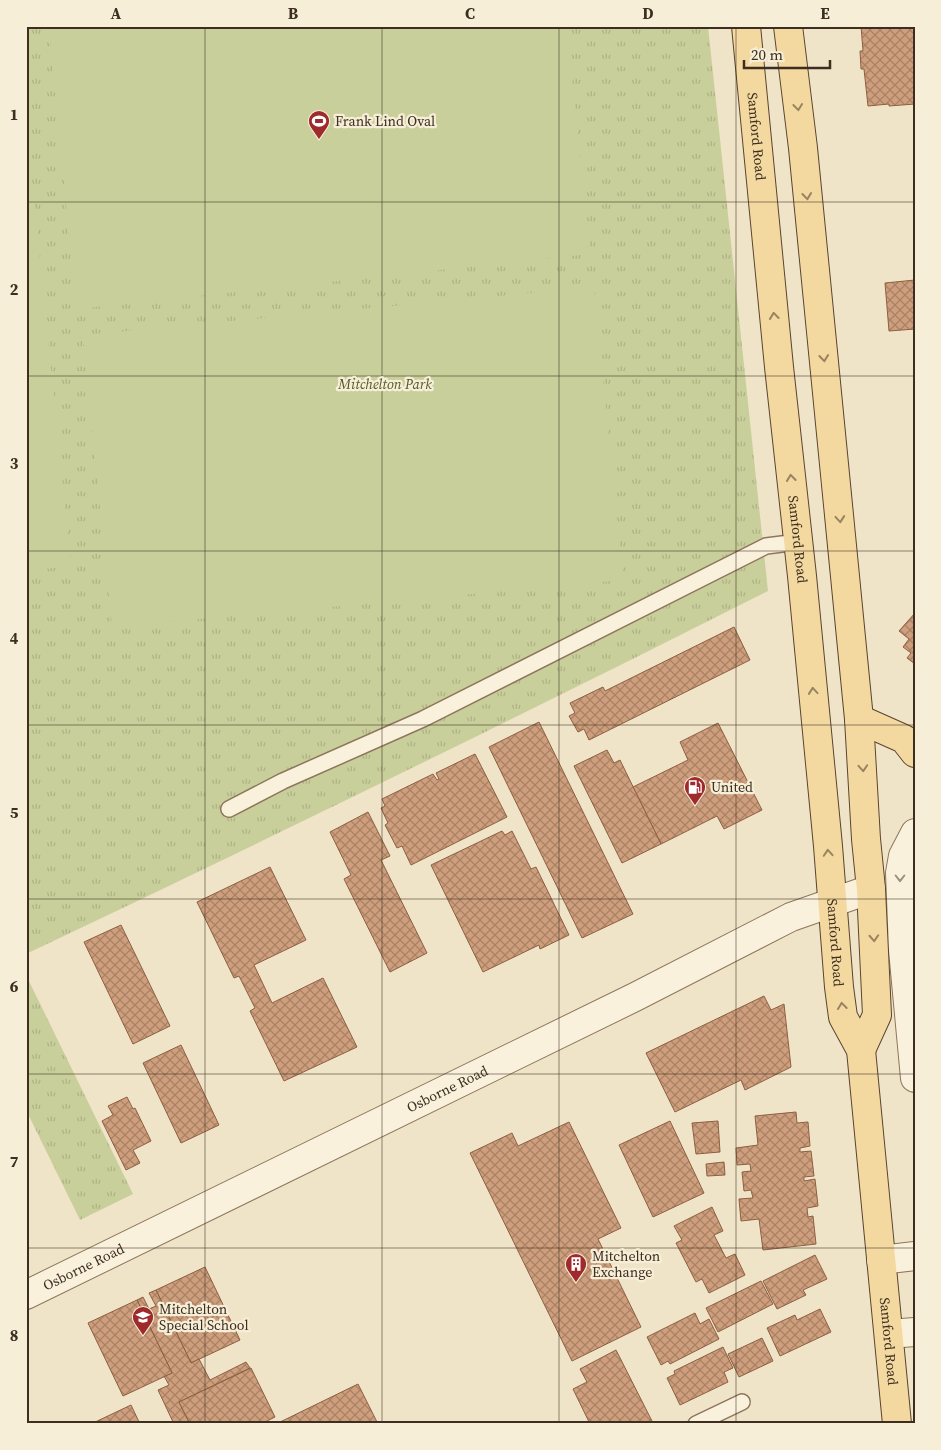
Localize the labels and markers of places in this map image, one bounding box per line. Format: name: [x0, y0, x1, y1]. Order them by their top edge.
sports icon: Frank Lind Oval: [307, 109, 331, 140]
place label: Frank Lind Oval: [335, 111, 435, 131]
fuel station icon: United: [683, 775, 707, 806]
place label: United: [711, 777, 753, 797]
place label: Mitchelton Exchange: [592, 1246, 661, 1282]
building icon: Mitchelton Exchange: [564, 1252, 588, 1283]
place label: Mitchelton Special School: [159, 1299, 249, 1335]
school or university icon: Mitchelton Special School: [131, 1305, 155, 1336]

